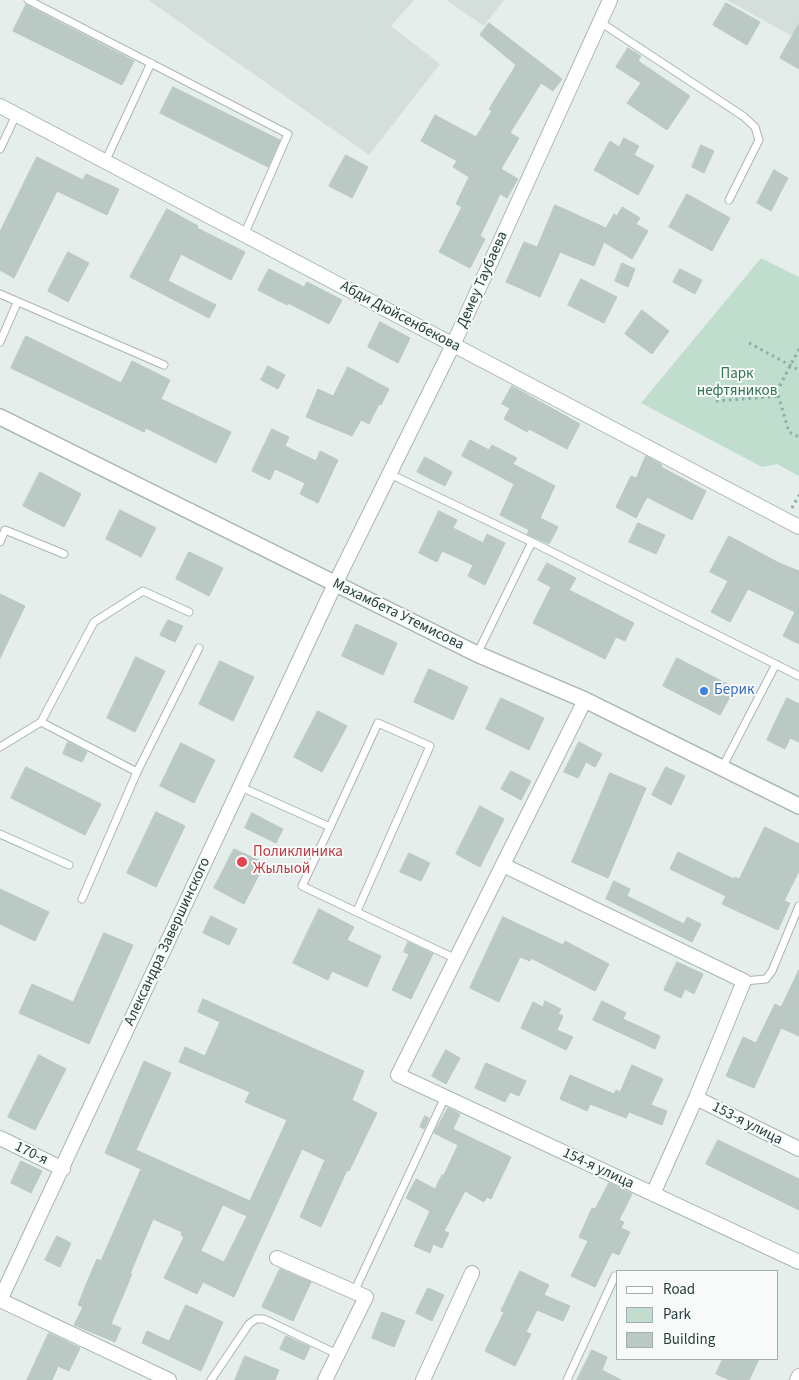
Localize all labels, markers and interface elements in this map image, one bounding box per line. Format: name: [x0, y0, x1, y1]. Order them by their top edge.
street label: Демеу Таубаева: [454, 229, 512, 331]
street label: Абди Дюйсенбекова: [337, 278, 463, 356]
park label: Парк нефтяников: [697, 366, 777, 401]
street label: Махамбета Утемисова: [329, 575, 467, 655]
place label: Берик: [714, 682, 754, 700]
marker: Берик: [698, 685, 710, 697]
place label: Поликлиника Жылыой: [253, 844, 343, 879]
street label: Александра Завершинского: [121, 855, 215, 1029]
marker: Поликлиника Жылыой: [235, 855, 249, 869]
street label: 153-я улица: [709, 1099, 785, 1149]
street label: 170-я: [12, 1138, 50, 1170]
street label: 154-я улица: [559, 1145, 637, 1193]
legend: [616, 1270, 779, 1360]
text: Road: [663, 1279, 695, 1300]
text: Park: [663, 1304, 691, 1325]
text: Building: [663, 1329, 715, 1350]

